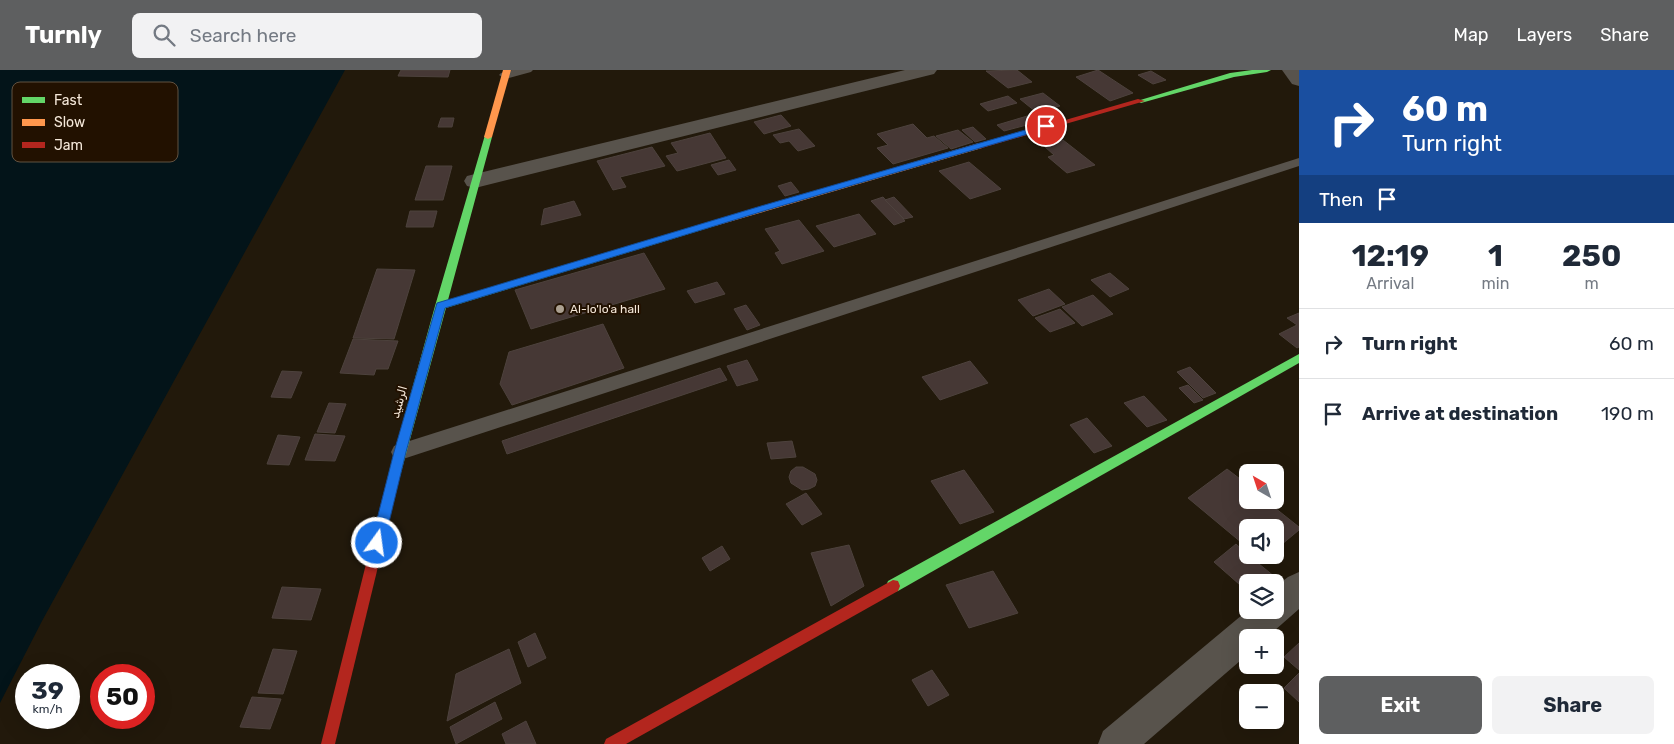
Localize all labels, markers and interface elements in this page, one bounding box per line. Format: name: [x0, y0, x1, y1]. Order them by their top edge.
search box: [132, 13, 482, 58]
text: Turnly: [25, 21, 102, 49]
icon: search: [150, 21, 178, 49]
text: Search here: [190, 24, 296, 47]
text: Map: [1454, 24, 1489, 46]
text: Layers: [1517, 24, 1572, 46]
text: Share: [1600, 24, 1649, 46]
legend: [12, 82, 178, 162]
text: 60 m: [1402, 88, 1488, 130]
icon: right: [1319, 90, 1384, 155]
text: Fast: [54, 92, 83, 109]
pin: [1025, 105, 1067, 147]
icon: arrive: [1032, 112, 1060, 140]
text: Slow: [54, 114, 85, 131]
text: Turn right: [1402, 130, 1502, 157]
text: Jam: [54, 137, 83, 154]
icon: arrive: [1373, 185, 1401, 213]
text: Then: [1319, 188, 1363, 211]
text: 12:19: [1352, 238, 1429, 274]
text: 1: [1488, 238, 1503, 274]
text: 250: [1562, 238, 1621, 274]
text: Arrival: [1366, 274, 1414, 293]
text: min: [1482, 274, 1509, 293]
text: m: [1585, 274, 1599, 293]
place label: Al-lo'lo'a hall: [570, 302, 640, 316]
marker: Al-lo'lo'a hall: [554, 303, 566, 315]
icon: right: [1319, 330, 1347, 358]
text: Turn right: [1362, 332, 1457, 355]
text: 60 m: [1609, 332, 1654, 355]
street label: الرشيد: [388, 384, 411, 420]
icon: arrive: [1319, 400, 1347, 428]
text: Arrive at destination: [1362, 402, 1558, 425]
text: 190 m: [1601, 402, 1654, 425]
north arrow: [1239, 464, 1284, 509]
map controls: [1239, 464, 1284, 729]
position arrow: [350, 516, 402, 568]
button: sound: [1239, 519, 1284, 564]
button: layers: [1239, 574, 1284, 619]
button: +: [1239, 629, 1284, 674]
speed limit sign: 50: [90, 664, 155, 729]
text: 39: [31, 676, 64, 705]
button: Exit: [1319, 676, 1482, 734]
button: Share: [1492, 676, 1654, 734]
button: −: [1239, 684, 1284, 729]
text: km/h: [33, 702, 62, 716]

